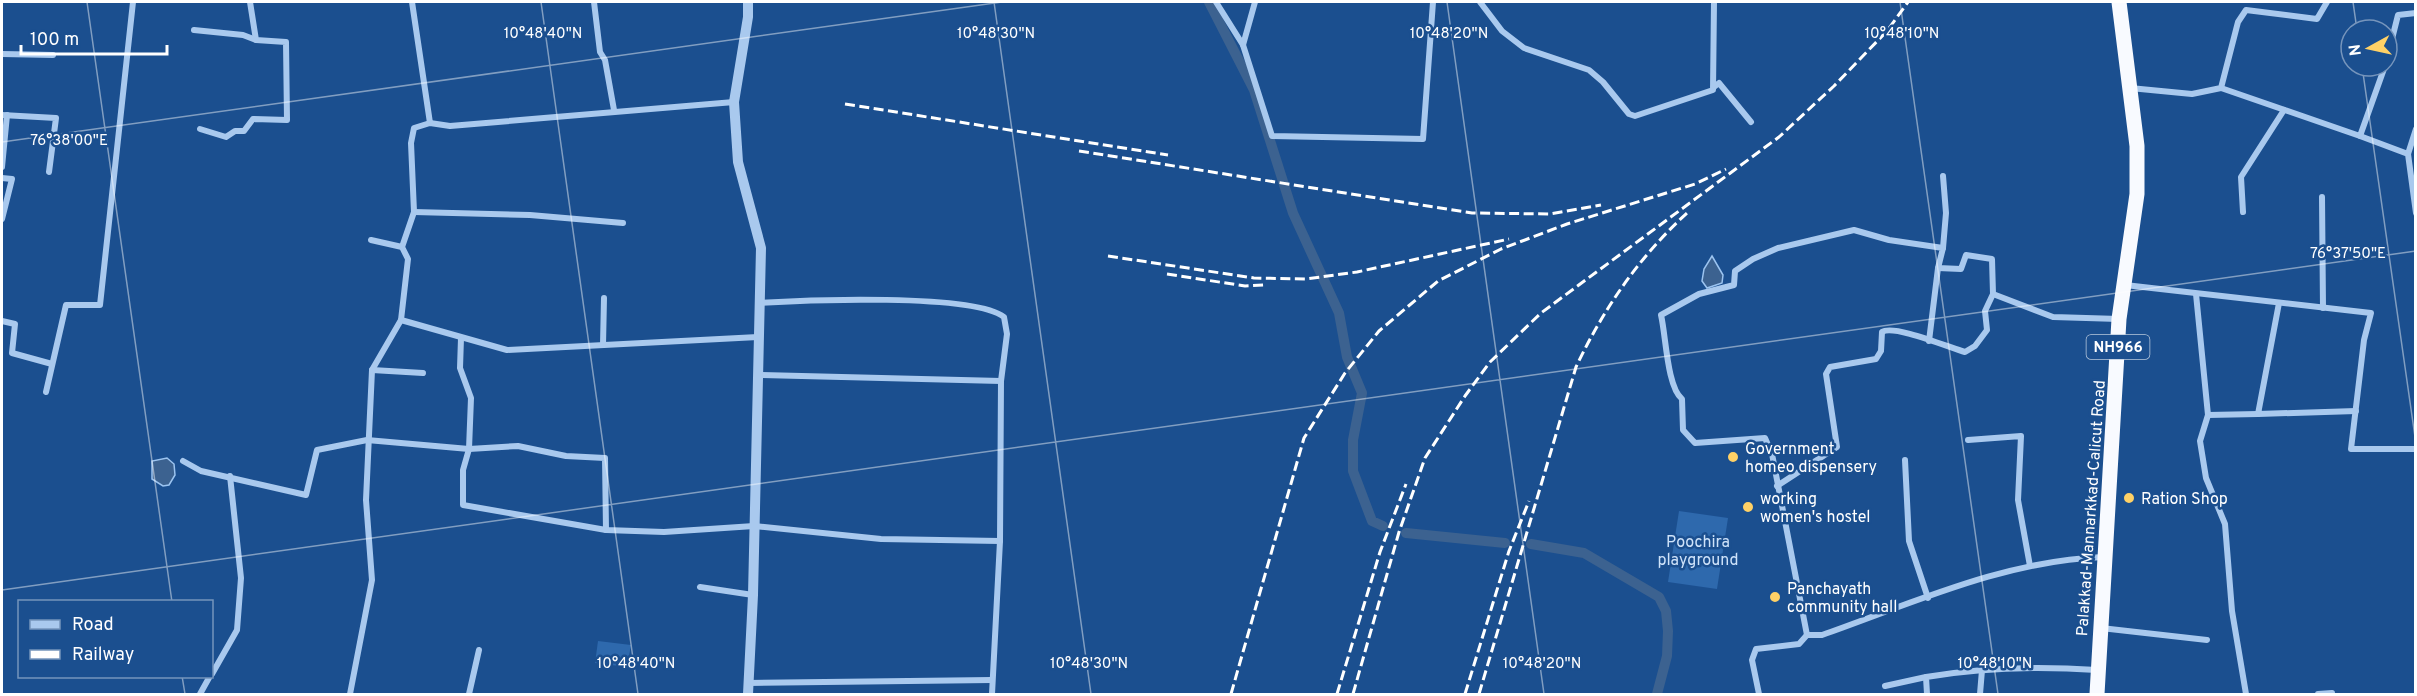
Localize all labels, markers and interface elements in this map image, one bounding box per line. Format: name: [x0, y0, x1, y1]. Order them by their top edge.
scale bar: [21, 18, 166, 56]
north arrow: [2339, 18, 2399, 78]
text: 10°48'40"N: [504, 25, 582, 44]
text: 10°48'30"N: [957, 25, 1035, 44]
text: 10°48'20"N: [1410, 25, 1488, 44]
text: 10°48'10"N: [1865, 25, 1939, 44]
text: 100 m: [30, 29, 79, 52]
text: N: [2345, 43, 2367, 57]
text: 76°38'00"E: [30, 132, 108, 151]
text: 76°37'50"E: [2310, 245, 2386, 264]
road number: NH966: [2086, 335, 2150, 359]
street label: Palakkad-Mannarkkad-Calicut Road: [2073, 379, 2111, 637]
place label: Government homeo dispensery: [1745, 440, 1877, 478]
marker: Government homeo dispensery: [1726, 450, 1740, 464]
place label: working women's hostel: [1760, 490, 1870, 528]
place label: Ration Shop: [2141, 490, 2228, 510]
marker: Ration Shop: [2122, 491, 2136, 505]
marker: working women's hostel: [1741, 500, 1755, 514]
park label: Poochira playground: [1657, 533, 1739, 571]
place label: Panchayath community hall: [1787, 580, 1897, 618]
marker: Panchayath community hall: [1768, 590, 1782, 604]
legend: [18, 600, 213, 678]
text: Road: [72, 614, 114, 637]
text: Railway: [72, 644, 134, 667]
text: 10°48'40"N: [597, 655, 675, 674]
text: 10°48'30"N: [1050, 655, 1128, 674]
text: 10°48'20"N: [1503, 655, 1581, 674]
text: 10°48'10"N: [1958, 655, 2032, 674]

